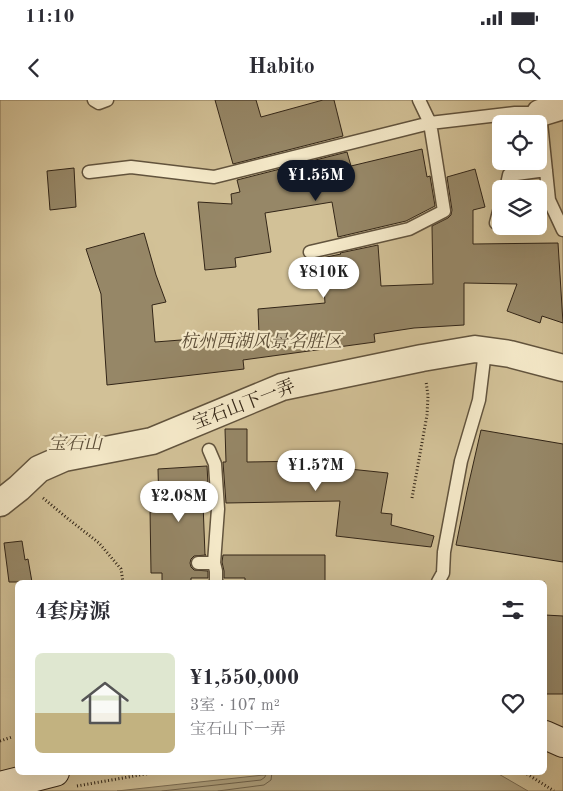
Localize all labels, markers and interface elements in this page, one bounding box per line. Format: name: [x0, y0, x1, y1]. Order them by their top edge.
text: 11:10: [25, 8, 74, 27]
icon: back: [20, 54, 48, 82]
icon: search: [515, 54, 543, 82]
text: Habito: [248, 56, 315, 78]
map controls: [492, 115, 547, 235]
button: locate: [492, 115, 547, 170]
pin: ¥1.55M: [275, 159, 357, 202]
text: ¥1.55M: [288, 168, 344, 184]
button: layers: [492, 180, 547, 235]
pin: ¥810K: [289, 256, 359, 299]
text: ¥810K: [299, 265, 349, 281]
park label: 杭州西湖风景名胜区: [180, 331, 344, 351]
street label: 宝石山下一弄: [190, 375, 298, 433]
park label: 宝石山: [48, 433, 104, 453]
pin: ¥1.57M: [275, 450, 357, 492]
text: ¥1.57M: [288, 458, 344, 474]
pin: ¥2.08M: [138, 480, 220, 523]
text: ¥2.08M: [151, 489, 207, 505]
icon: filters: [499, 596, 527, 624]
text: 4套房源: [35, 602, 110, 623]
text: ¥1,550,000: [190, 668, 299, 689]
icon: home: [75, 673, 135, 733]
icon: heart: [499, 689, 527, 717]
text: 3室 · 107 m²: [190, 698, 280, 714]
text: 宝石山下一弄: [190, 722, 286, 738]

